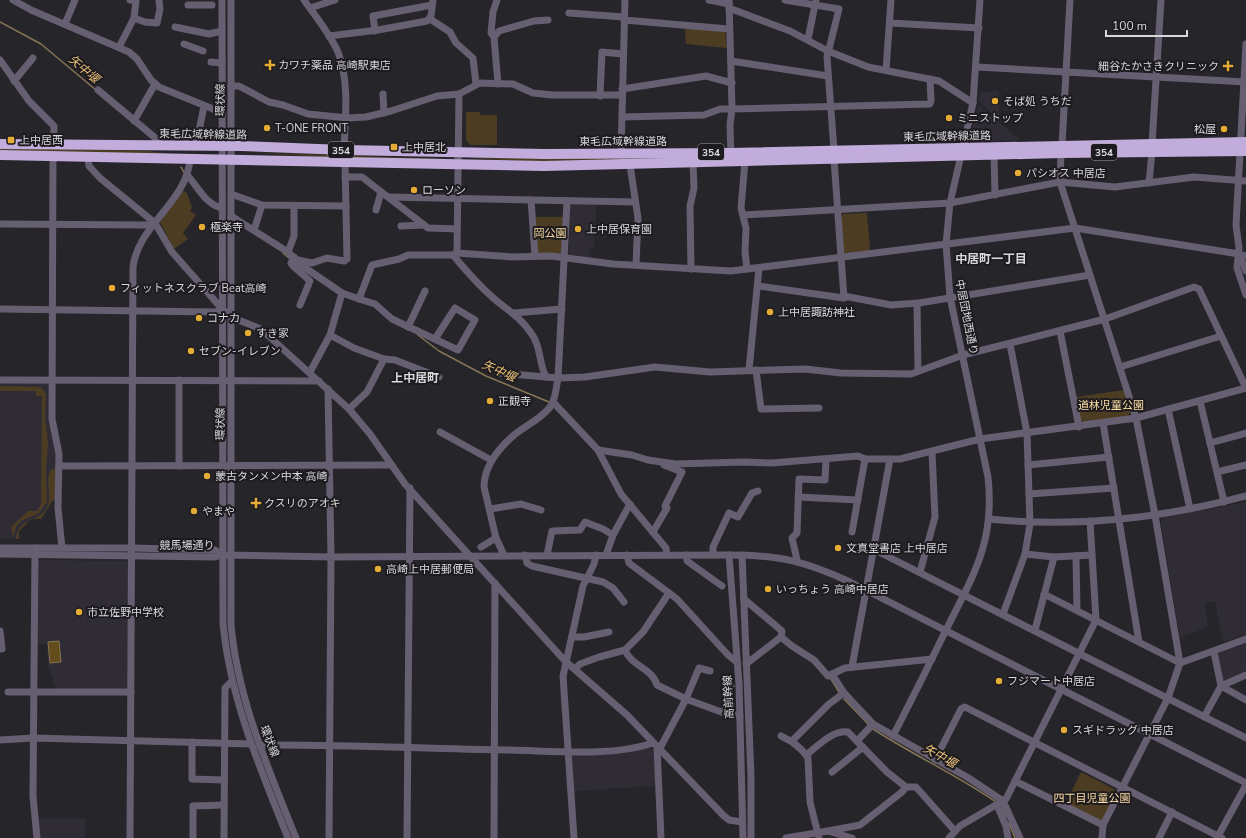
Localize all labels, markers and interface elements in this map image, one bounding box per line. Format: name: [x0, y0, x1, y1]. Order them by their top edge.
scale bar: [1106, 12, 1187, 38]
text: 100 m: [1112, 18, 1147, 34]
water label: 矢中堰: [65, 51, 104, 88]
place label: カワチ薬品 高崎駅東店: [278, 58, 391, 73]
place label: 細谷たかさきクリニック: [1098, 59, 1219, 74]
marker: カワチ薬品 高崎駅東店: [265, 60, 275, 70]
marker: 細谷たかさきクリニック: [1222, 60, 1234, 72]
street label: 環状線: [213, 84, 228, 117]
place label: そば処 うちだ: [1003, 94, 1072, 109]
marker: そば処 うちだ: [990, 96, 1000, 106]
place label: ミニストップ: [957, 111, 1023, 126]
marker: ミニストップ: [944, 113, 954, 123]
place label: T-ONE FRONT: [275, 121, 349, 136]
place label: 松屋: [1194, 122, 1216, 137]
marker: T-ONE FRONT: [262, 123, 272, 133]
marker: 松屋: [1219, 124, 1229, 134]
street label: 東毛広域幹線道路: [159, 126, 247, 143]
street label: 東毛広域幹線道路: [903, 128, 991, 145]
place label: 上中居西: [19, 133, 63, 148]
street label: 東毛広域幹線道路: [579, 134, 667, 149]
marker: 上中居西: [6, 135, 16, 145]
place label: 上中居北: [402, 140, 446, 155]
road number: 354: [328, 142, 354, 158]
marker: 上中居北: [389, 142, 399, 152]
road number: 354: [698, 144, 724, 160]
road number: 354: [1091, 144, 1117, 160]
place label: パシオス 中居店: [1026, 166, 1106, 181]
marker: パシオス 中居店: [1013, 168, 1023, 178]
place label: ローソン: [422, 183, 466, 198]
marker: ローソン: [409, 185, 419, 195]
place label: 極楽寺: [210, 220, 243, 235]
marker: 極楽寺: [197, 222, 207, 232]
place label: 上中居保育園: [586, 222, 652, 237]
marker: 上中居保育園: [573, 224, 583, 234]
park label: 岡公園: [534, 226, 567, 241]
district label: 中居町一丁目: [955, 251, 1027, 267]
street label: 中居団地西通り: [952, 278, 981, 356]
place label: フィットネスクラブ Beat高崎: [120, 281, 267, 296]
marker: フィットネスクラブ Beat高崎: [107, 283, 117, 293]
place label: 上中居諏訪神社: [778, 305, 855, 320]
marker: 上中居諏訪神社: [765, 307, 775, 317]
place label: コナカ: [207, 311, 240, 326]
marker: コナカ: [194, 313, 204, 323]
place label: すき家: [256, 326, 289, 341]
marker: すき家: [243, 328, 253, 338]
place label: セブン-イレブン: [199, 344, 281, 359]
marker: セブン-イレブン: [186, 346, 196, 356]
water label: 矢中堰: [479, 356, 521, 386]
district label: 上中居町: [391, 370, 439, 386]
place label: 正観寺: [498, 394, 531, 409]
marker: 正観寺: [485, 396, 495, 406]
park label: 道林児童公園: [1078, 398, 1144, 413]
street label: 環状線: [213, 408, 228, 441]
place label: 蒙古タンメン中本 高崎: [215, 469, 328, 484]
marker: 蒙古タンメン中本 高崎: [202, 471, 212, 481]
place label: クスリのアオキ: [264, 496, 341, 511]
marker: クスリのアオキ: [251, 498, 261, 508]
place label: やまや: [202, 504, 235, 519]
marker: やまや: [189, 506, 199, 516]
street label: 競馬場通り: [160, 538, 215, 553]
place label: 文真堂書店 上中居店: [846, 541, 948, 556]
marker: 文真堂書店 上中居店: [833, 543, 843, 553]
place label: 高崎上中居郵便局: [386, 562, 474, 577]
marker: 高崎上中居郵便局: [373, 564, 383, 574]
place label: いっちょう 高崎中居店: [776, 582, 889, 597]
marker: いっちょう 高崎中居店: [763, 584, 773, 594]
place label: 市立佐野中学校: [87, 605, 164, 620]
marker: 市立佐野中学校: [74, 607, 84, 617]
place label: フジマート中居店: [1007, 674, 1095, 689]
street label: 高前幹線: [720, 675, 737, 719]
marker: フジマート中居店: [994, 676, 1004, 686]
street label: 環状線: [257, 723, 282, 759]
place label: スギドラッグ 中居店: [1072, 723, 1174, 738]
marker: スギドラッグ 中居店: [1059, 725, 1069, 735]
water label: 矢中堰: [920, 740, 961, 773]
park label: 四丁目児童公園: [1054, 791, 1131, 806]

